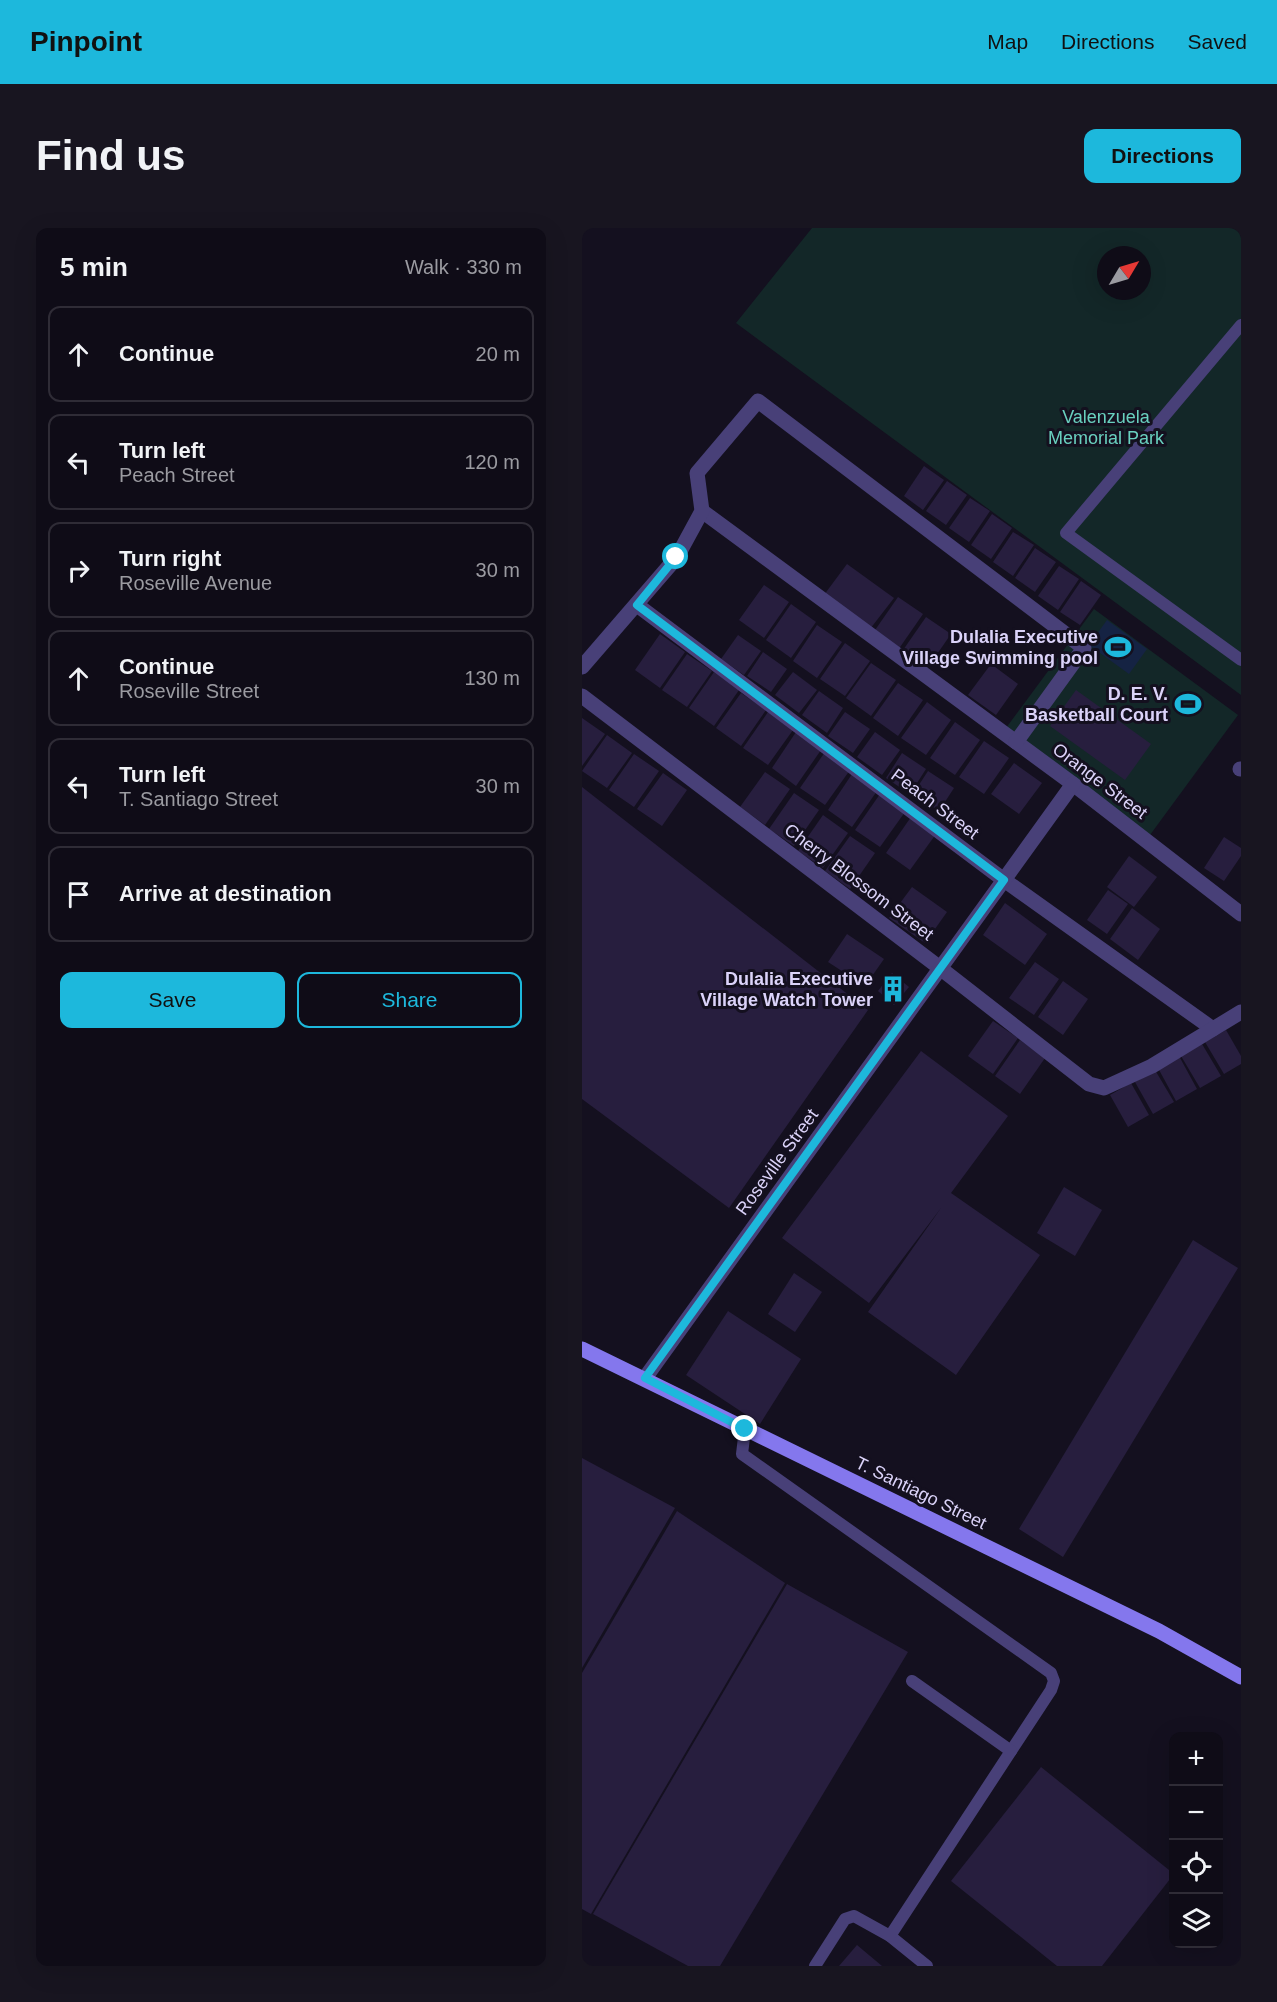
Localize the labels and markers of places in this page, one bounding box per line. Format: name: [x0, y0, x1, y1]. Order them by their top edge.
place label: Dulalia Executive Village Swimming pool: [902, 627, 1098, 668]
sports icon: Dulalia Executive Village Swimming pool: [1103, 632, 1133, 662]
place label: D. E. V. Basketball Court: [1025, 684, 1168, 725]
sports icon: D. E. V. Basketball Court: [1173, 689, 1203, 719]
place label: Dulalia Executive Village Watch Tower: [700, 969, 873, 1010]
building icon: Dulalia Executive Village Watch Tower: [878, 974, 908, 1004]

